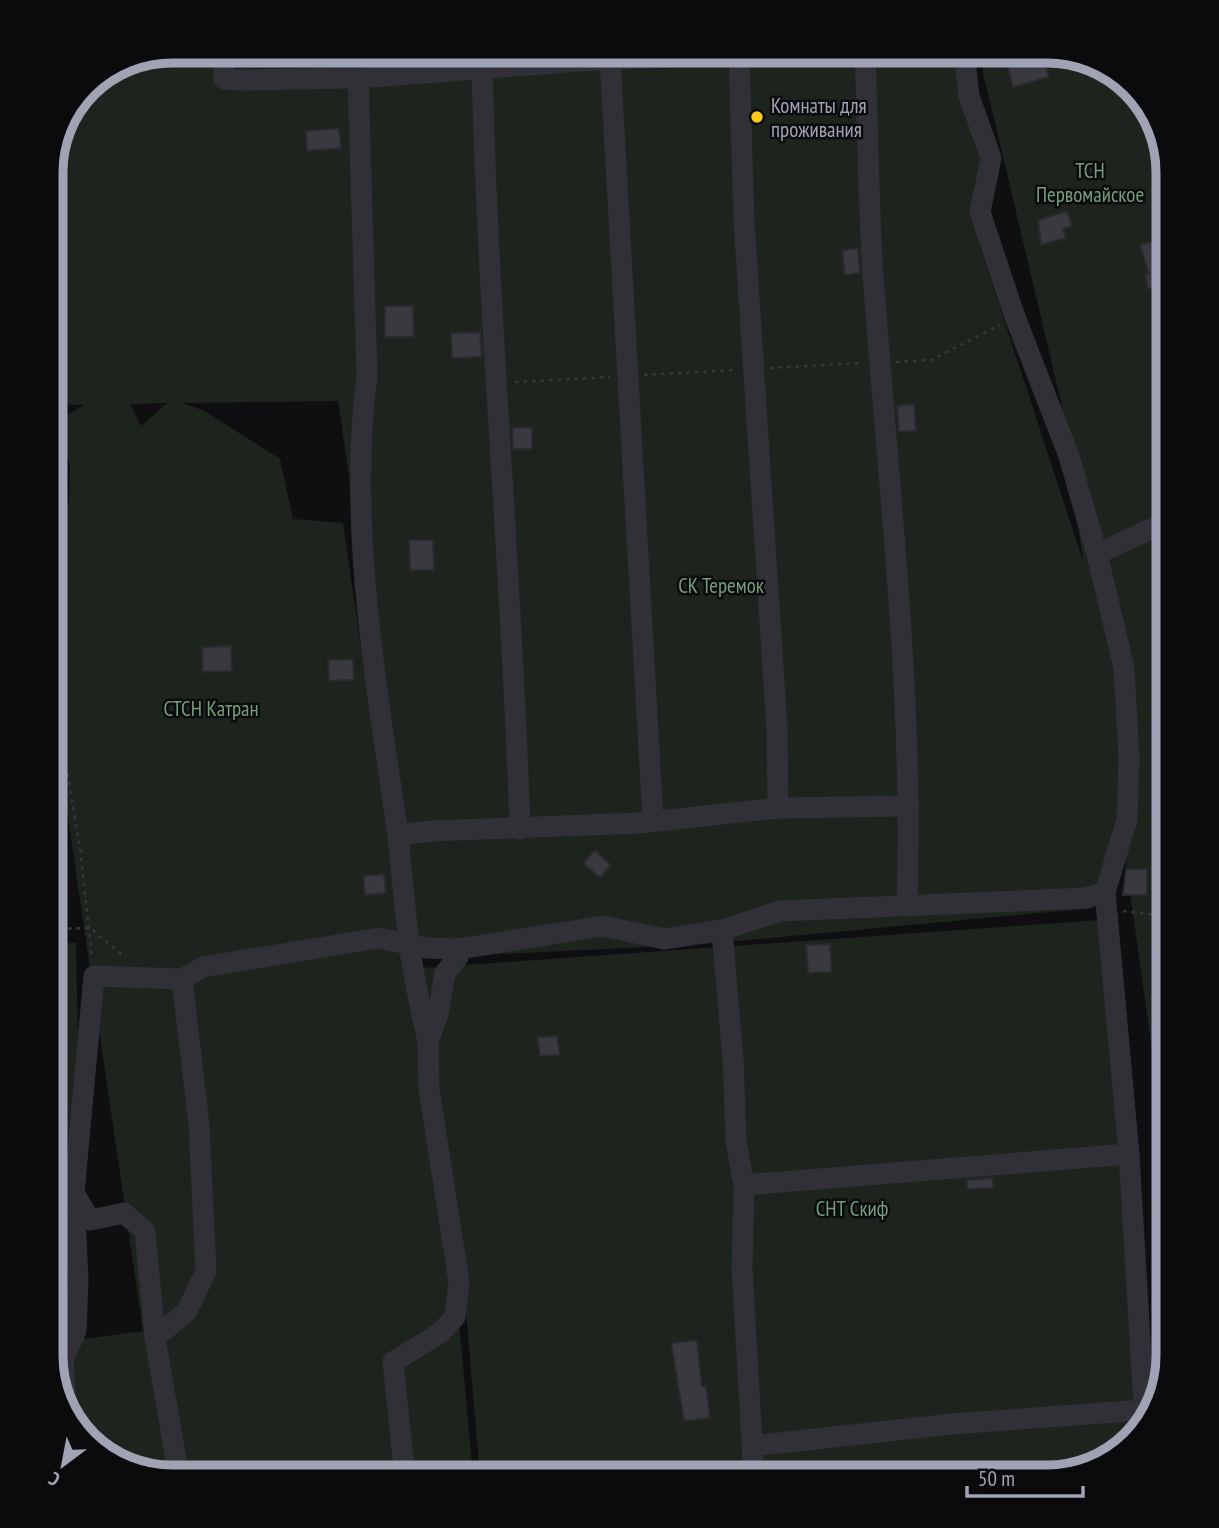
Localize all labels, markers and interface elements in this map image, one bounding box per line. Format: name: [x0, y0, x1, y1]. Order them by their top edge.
place label: Комнаты для проживания: [771, 92, 867, 143]
marker: Комнаты для проживания: [749, 109, 765, 125]
park label: ТСН Первомайское: [1036, 157, 1144, 208]
park label: СК Теремок: [678, 572, 764, 599]
park label: СТСН Катран: [163, 695, 259, 722]
park label: СНТ Скиф: [816, 1195, 888, 1222]
north arrow: [28, 1430, 98, 1500]
scale bar: [967, 1454, 1082, 1498]
text: 50 m: [978, 1465, 1015, 1492]
text: С: [44, 1467, 64, 1492]

